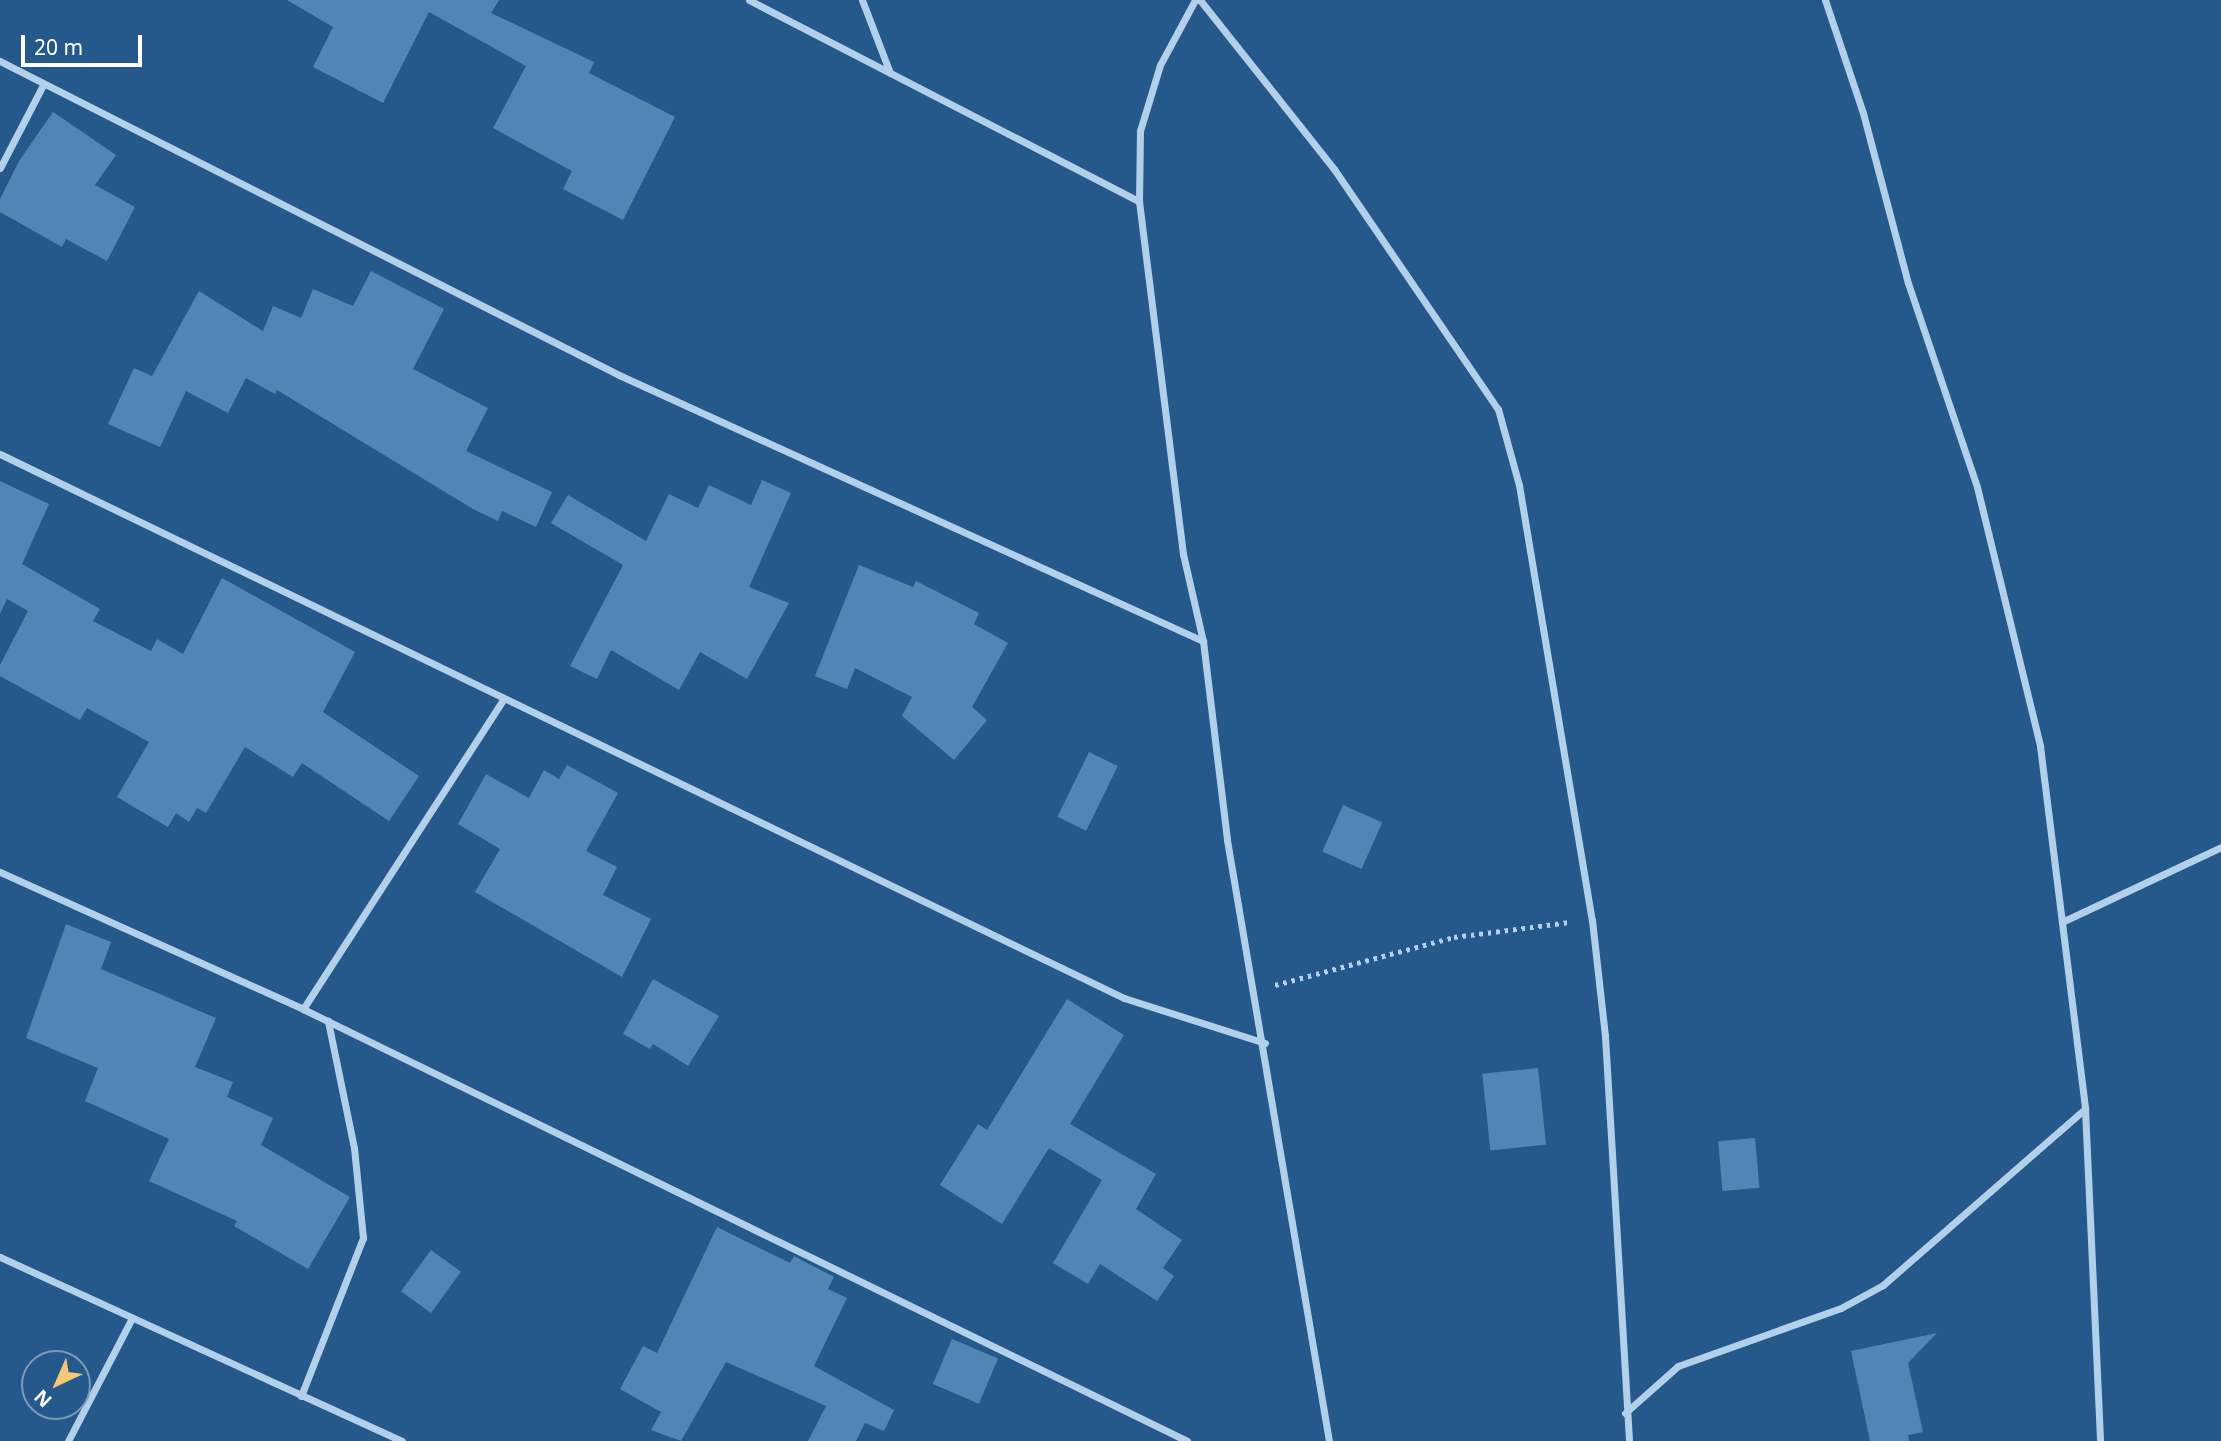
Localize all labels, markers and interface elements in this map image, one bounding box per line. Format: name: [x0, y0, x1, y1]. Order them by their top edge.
scale bar: [24, 21, 145, 65]
text: 20 m: [34, 33, 83, 61]
north arrow: [21, 1350, 91, 1420]
text: N: [28, 1384, 57, 1413]

